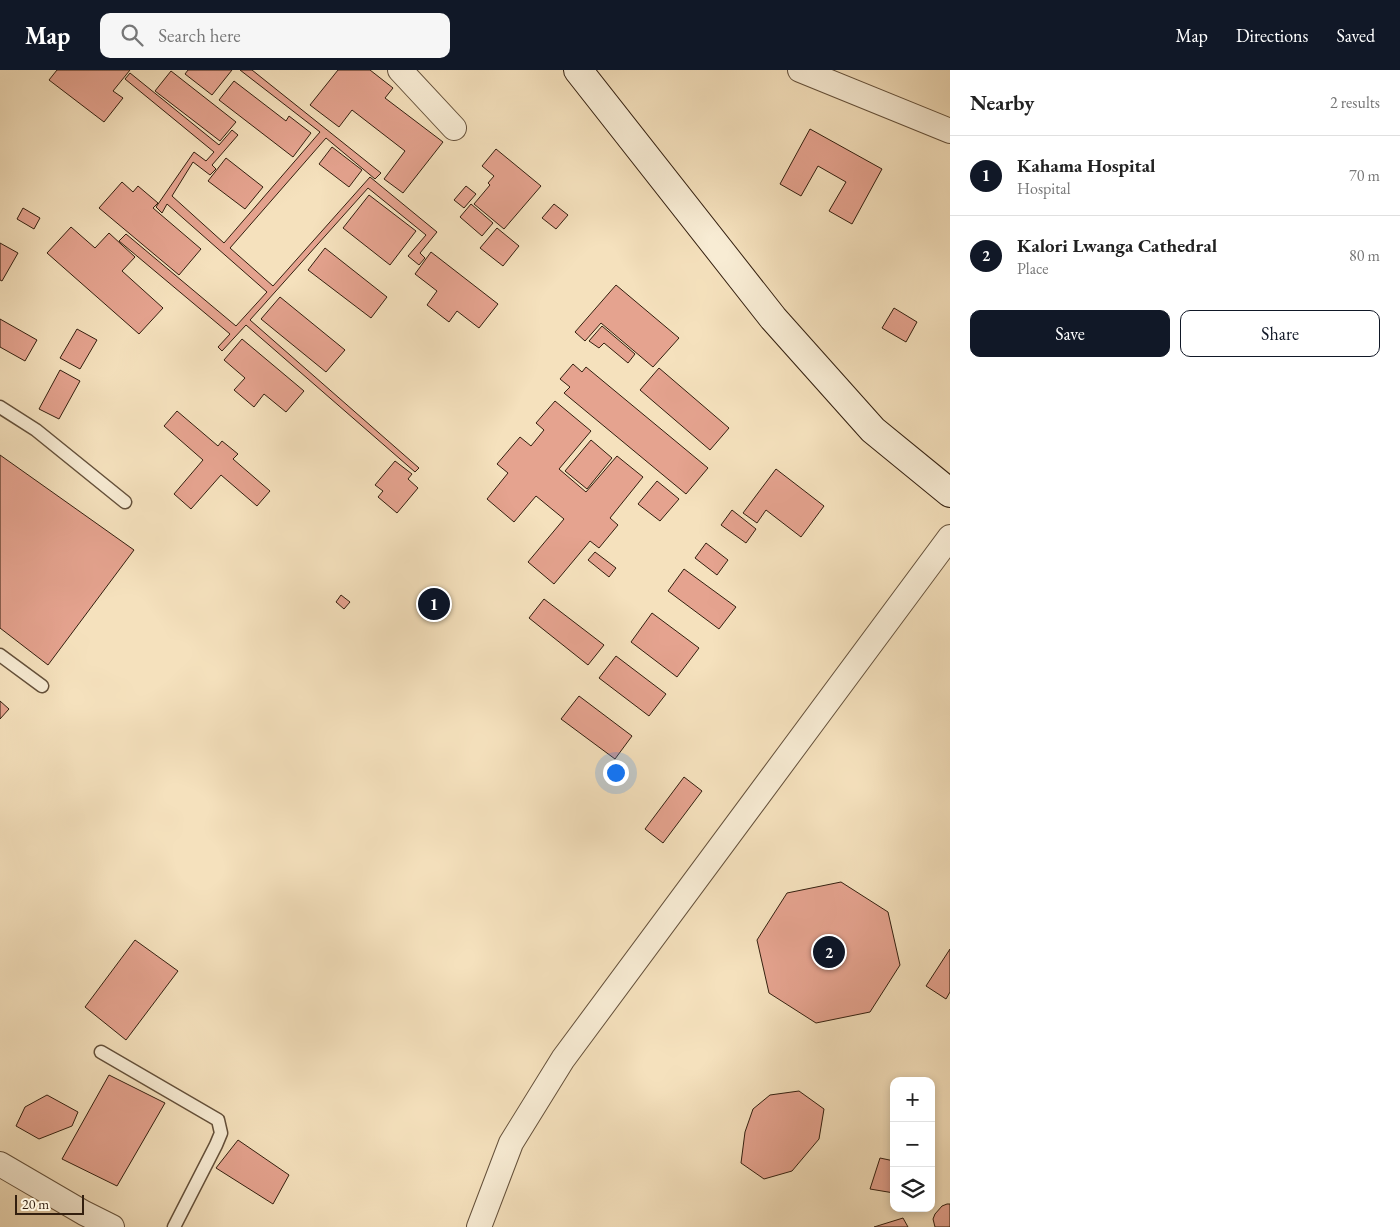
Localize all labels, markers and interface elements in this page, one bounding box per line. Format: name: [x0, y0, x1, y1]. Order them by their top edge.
search box: [100, 13, 450, 58]
text: Map: [25, 20, 70, 51]
icon: search: [118, 21, 146, 49]
text: Search here: [158, 23, 241, 48]
text: Map: [1176, 24, 1208, 47]
text: Directions: [1236, 24, 1308, 47]
text: Saved: [1336, 24, 1375, 47]
text: Nearby: [970, 89, 1034, 116]
text: 2 results: [1330, 92, 1380, 113]
text: Kahama Hospital: [1017, 153, 1155, 178]
text: 1: [982, 165, 990, 186]
text: 70 m: [1349, 165, 1380, 186]
text: Hospital: [1017, 178, 1071, 199]
text: Kalori Lwanga Cathedral: [1017, 233, 1217, 258]
text: 2: [982, 245, 990, 266]
text: 80 m: [1349, 245, 1380, 266]
text: Place: [1017, 258, 1049, 279]
button: Save: [970, 310, 1170, 357]
button: Share: [1180, 310, 1380, 357]
pin: 1: [418, 585, 450, 623]
your location: [603, 760, 629, 786]
pin: 2: [813, 933, 845, 971]
map controls: [890, 1077, 935, 1212]
button: +: [890, 1077, 935, 1122]
button: −: [890, 1122, 935, 1167]
button: layers: [890, 1167, 935, 1212]
scale bar: [15, 1192, 84, 1215]
text: 20 m: [22, 1195, 49, 1213]

